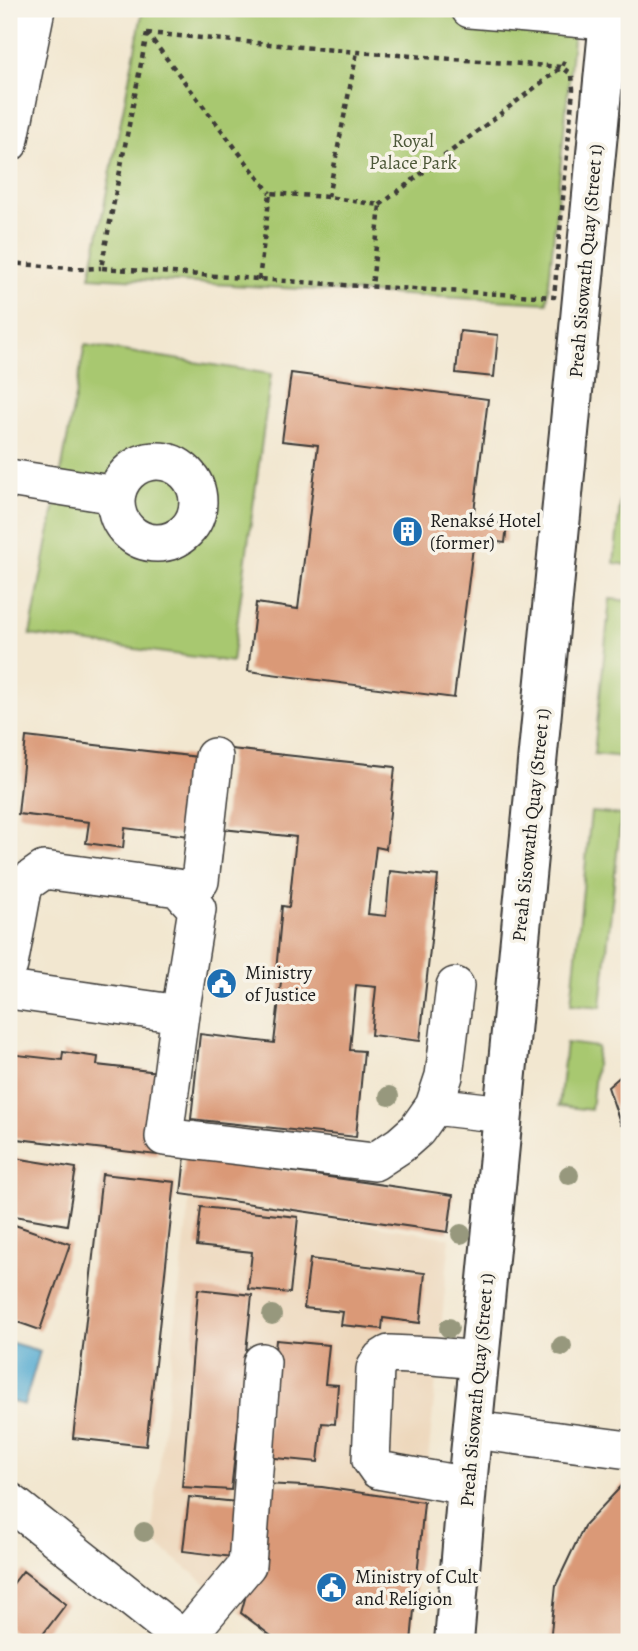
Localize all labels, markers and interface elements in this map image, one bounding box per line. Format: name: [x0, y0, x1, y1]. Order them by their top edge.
park label: Royal Palace Park: [369, 128, 458, 176]
street label: Preah Sisowath Quay (Street 1): [563, 143, 609, 379]
place label: Renaksé Hotel (former): [430, 508, 541, 556]
building icon: Renaksé Hotel (former): [390, 515, 424, 549]
street label: Preah Sisowath Quay (Street 1): [506, 707, 556, 943]
place label: Ministry of Justice: [245, 960, 316, 1008]
public building icon: Ministry of Justice: [205, 967, 239, 1001]
street label: Preah Sisowath Quay (Street 1): [454, 1272, 500, 1508]
place label: Ministry of Cult and Religion: [355, 1564, 478, 1612]
public building icon: Ministry of Cult and Religion: [315, 1571, 349, 1605]

